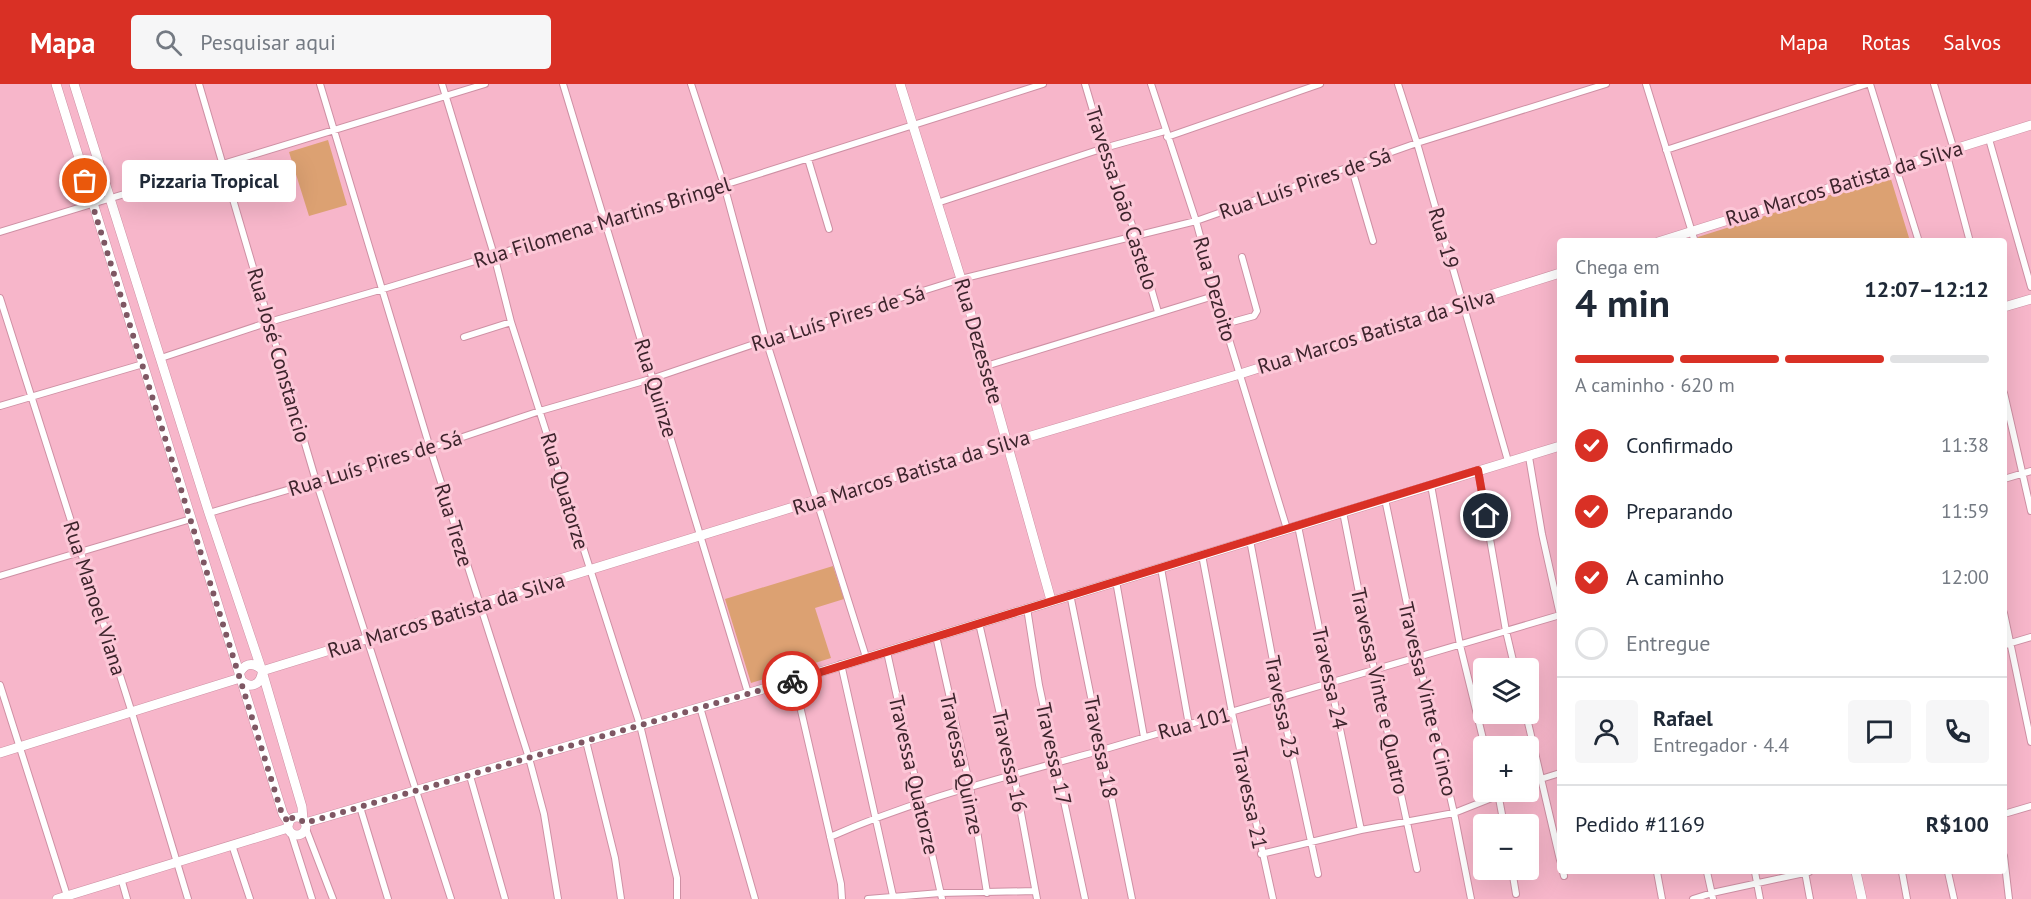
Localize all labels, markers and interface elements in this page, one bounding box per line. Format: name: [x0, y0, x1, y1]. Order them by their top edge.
search box: [131, 15, 551, 69]
text: Mapa: [30, 24, 95, 61]
icon: search: [152, 26, 185, 59]
text: Pesquisar aqui: [200, 28, 336, 56]
text: Mapa: [1779, 29, 1828, 56]
text: Rotas: [1861, 29, 1910, 56]
text: Salvos: [1943, 29, 2001, 56]
street label: Travessa João Castelo: [1080, 103, 1164, 293]
street label: Rua Marcos Batista da Silva: [1722, 134, 1966, 232]
street label: Rua Luís Pires de Sá: [1215, 141, 1395, 225]
pin: [59, 155, 110, 206]
callout: Pizzaria Tropical: [121, 160, 295, 202]
icon: bag: [68, 164, 101, 197]
text: Pizzaria Tropical: [139, 168, 279, 194]
street label: Rua Filomena Martins Bringel: [470, 170, 734, 274]
street label: Rua 19: [1422, 204, 1466, 272]
street label: Rua Dezoito: [1187, 233, 1243, 345]
text: Chega em: [1575, 254, 1660, 280]
street label: Rua José Constancio: [241, 265, 317, 445]
street label: Rua Dezessete: [948, 275, 1010, 407]
text: 12:07–12:12: [1864, 275, 1989, 303]
text: 4 min: [1575, 277, 1670, 328]
street label: Rua Luís Pires de Sá: [748, 279, 928, 357]
street label: Rua Marcos Batista da Silva: [1254, 282, 1498, 380]
street label: Rua Quinze: [628, 335, 684, 441]
text: A caminho · 620 m: [1575, 372, 1735, 398]
street label: Rua Marcos Batista da Silva: [789, 423, 1033, 521]
street label: Rua Luís Pires de Sá: [285, 424, 465, 502]
street label: Rua Quatorze: [534, 429, 596, 553]
icon: check: [1575, 429, 1608, 462]
text: Confirmado: [1626, 431, 1733, 459]
text: 11:38: [1941, 432, 1989, 458]
street label: Rua Treze: [429, 480, 479, 570]
pin: [1460, 490, 1511, 541]
icon: check: [1575, 495, 1608, 528]
text: Preparando: [1626, 497, 1733, 525]
text: 11:59: [1941, 498, 1989, 524]
icon: home: [1469, 499, 1502, 532]
street label: Rua Manoel Viana: [57, 517, 133, 679]
icon: check: [1575, 561, 1608, 594]
text: A caminho: [1626, 563, 1724, 591]
text: 12:00: [1941, 564, 1989, 590]
street label: Rua Marcos Batista da Silva: [324, 566, 568, 664]
street label: Travessa Vinte e Quatro: [1345, 585, 1415, 797]
street label: Travessa Vinte e Cinco: [1393, 599, 1463, 799]
street label: Travessa 24: [1306, 624, 1354, 732]
text: Entregue: [1626, 629, 1711, 657]
courier: [762, 651, 822, 711]
street label: Travessa 23: [1259, 653, 1305, 761]
map controls: [1473, 658, 1539, 880]
button: layers: [1473, 658, 1539, 724]
icon: bike: [776, 665, 809, 698]
street label: Travessa Quinze: [934, 691, 990, 837]
street label: Travessa Quatorze: [883, 693, 945, 857]
street label: Travessa 18: [1078, 693, 1124, 801]
street label: Travessa 17: [1030, 700, 1078, 808]
street label: Rua 101: [1155, 700, 1233, 746]
button: person: [1575, 700, 1638, 763]
button: chat: [1848, 700, 1911, 763]
button: phone: [1926, 700, 1989, 763]
text: Rafael: [1653, 704, 1713, 732]
street label: Travessa 16: [986, 707, 1034, 815]
text: Entregador · 4.4: [1653, 732, 1789, 758]
button: +: [1473, 736, 1539, 802]
street label: Travessa 21: [1226, 744, 1274, 852]
text: Pedido #1169: [1575, 810, 1705, 838]
text: R$100: [1926, 810, 1989, 838]
button: −: [1473, 814, 1539, 880]

